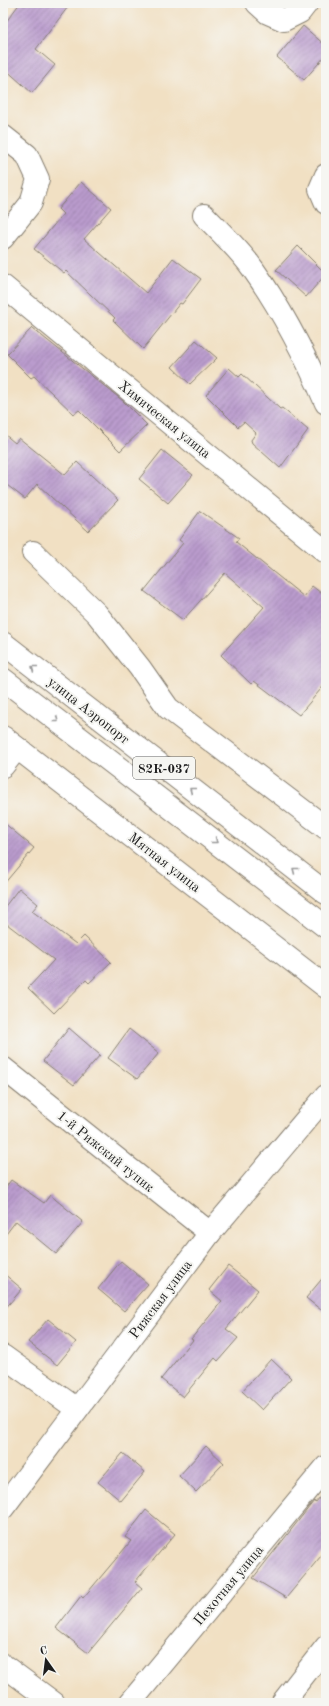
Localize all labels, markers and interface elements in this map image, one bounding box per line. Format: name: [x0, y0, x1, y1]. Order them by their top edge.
street label: Химическая улица: [116, 378, 213, 461]
one-way arrow: [32, 665, 39, 672]
street label: улица Аэропорт: [45, 675, 132, 747]
one-way arrow: [52, 715, 59, 722]
road number: 82К-037: [133, 757, 195, 779]
one-way arrow: [190, 788, 197, 795]
street label: Мятная улица: [126, 830, 203, 895]
one-way arrow: [210, 837, 217, 844]
one-way arrow: [293, 867, 300, 874]
street label: 1-й Рижский тупик: [54, 1109, 156, 1195]
street label: Рижская улица: [127, 1258, 195, 1341]
street label: Пехотная улица: [191, 1543, 266, 1628]
north arrow: [26, 1640, 66, 1680]
text: С: [39, 1646, 49, 1658]

